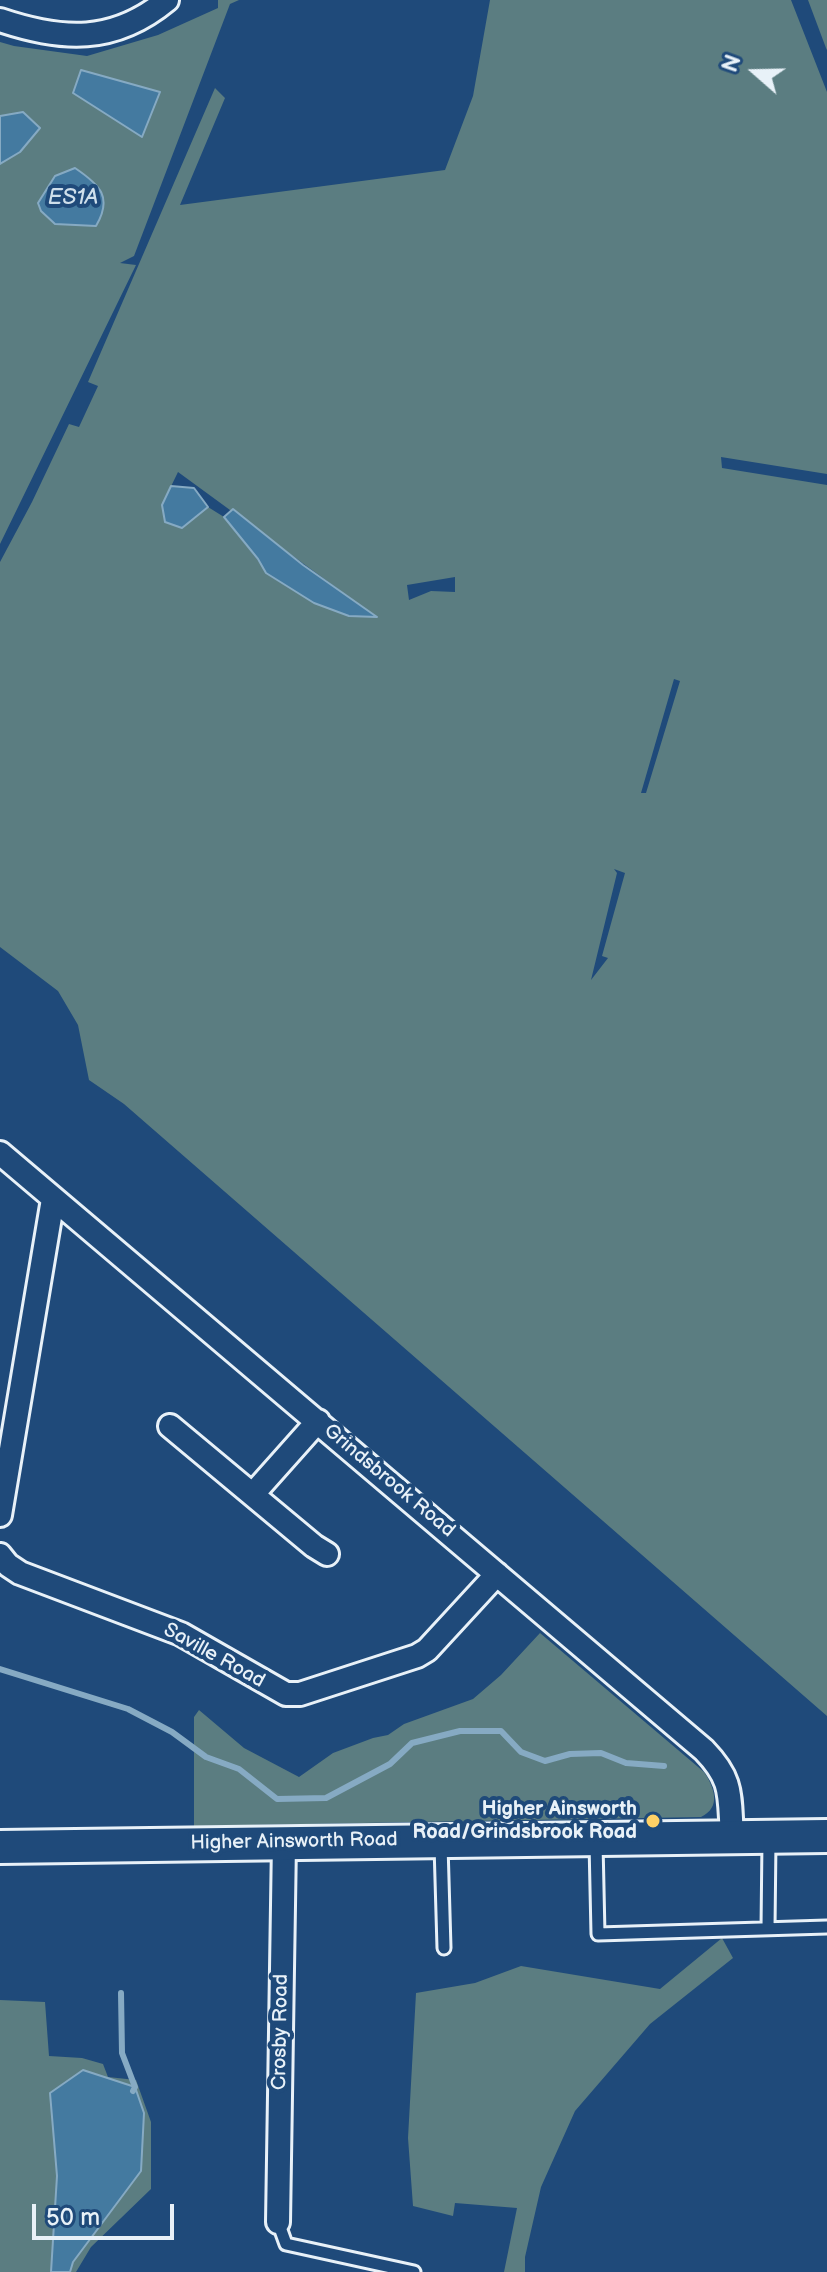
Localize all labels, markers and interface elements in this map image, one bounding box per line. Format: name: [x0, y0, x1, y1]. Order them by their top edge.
north arrow: [715, 32, 795, 112]
text: N: [716, 51, 747, 76]
water label: ES1A: [48, 185, 98, 211]
street label: Grindsbrook Road: [319, 1419, 459, 1543]
street label: Saville Road: [159, 1618, 269, 1694]
place label: Higher Ainsworth Road/Grindsbrook Road: [413, 1798, 637, 1845]
marker: Higher Ainsworth Road/Grindsbrook Road: [644, 1812, 662, 1830]
street label: Higher Ainsworth Road: [190, 1828, 398, 1856]
street label: Crosby Road: [268, 1974, 294, 2090]
scale bar: [36, 2188, 178, 2238]
text: 50 m: [46, 2203, 100, 2232]

